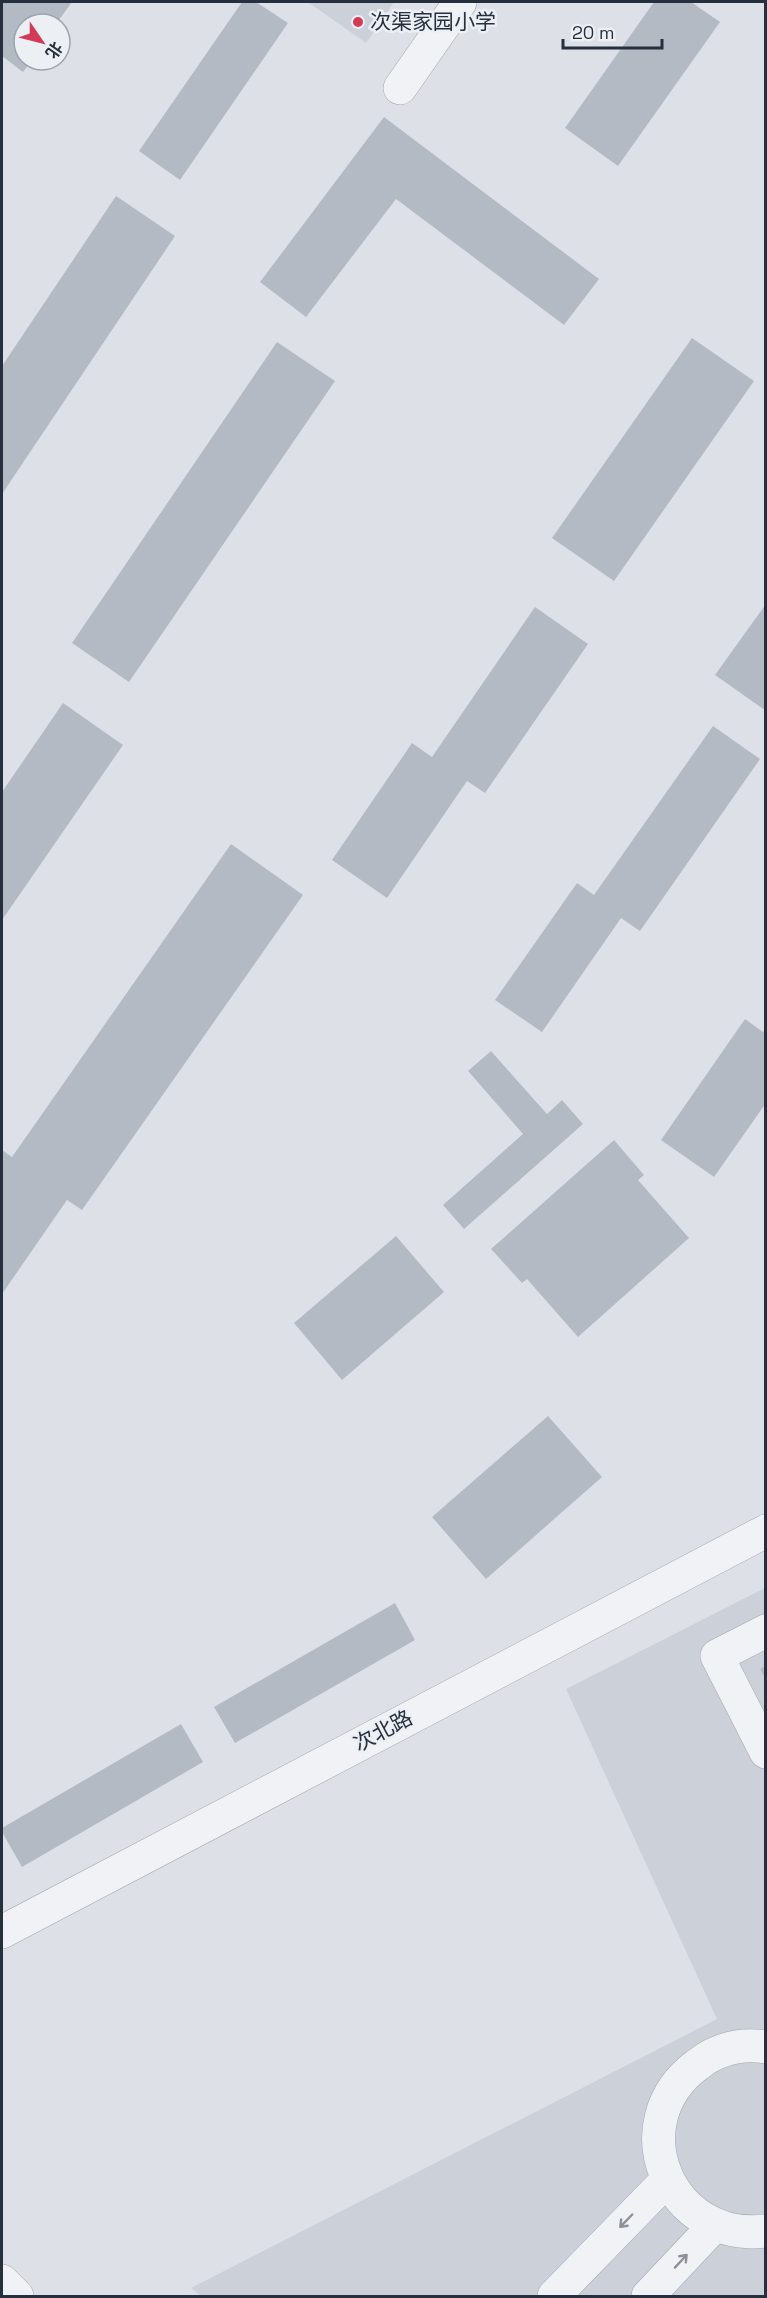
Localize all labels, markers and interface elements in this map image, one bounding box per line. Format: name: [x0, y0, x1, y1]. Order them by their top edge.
place label: 次渠家园小学: [370, 8, 496, 35]
north arrow: [12, 12, 72, 72]
scale bar: [563, 12, 662, 50]
marker: 次渠家园小学: [351, 15, 365, 29]
text: 20 m: [572, 21, 615, 44]
text: 北: [41, 38, 67, 63]
street label: 次北路: [349, 1704, 417, 1757]
one-way arrow: [619, 2213, 633, 2228]
one-way arrow: [674, 2254, 688, 2269]

